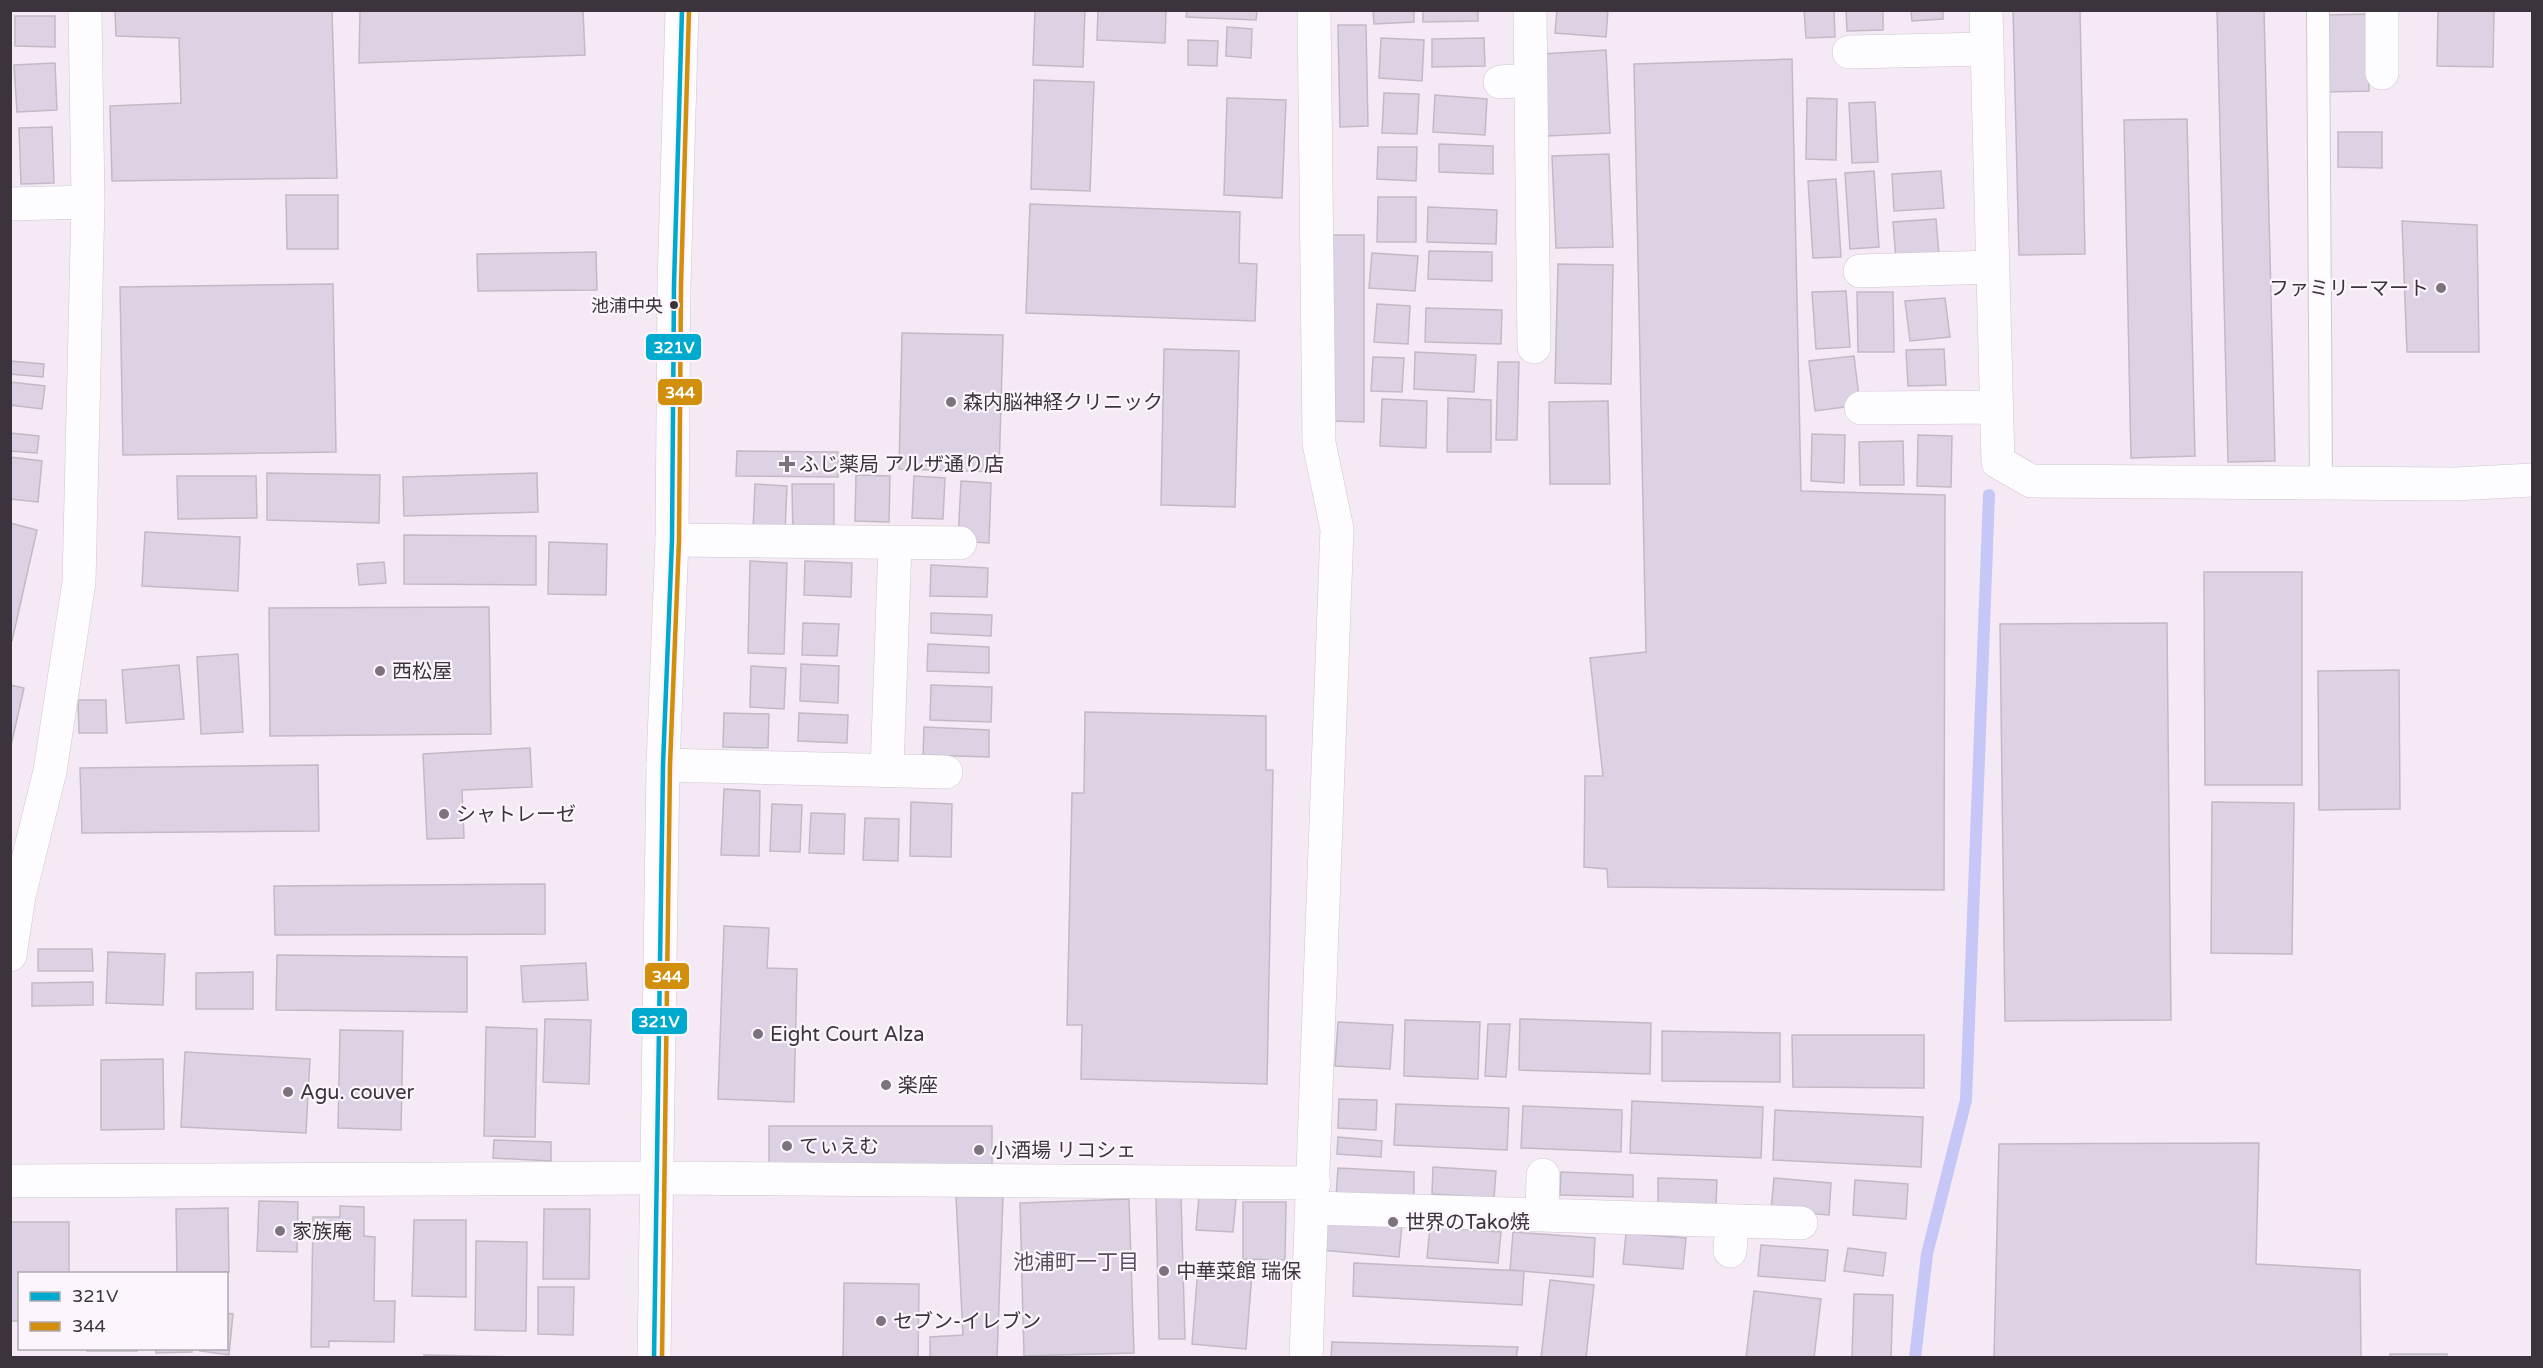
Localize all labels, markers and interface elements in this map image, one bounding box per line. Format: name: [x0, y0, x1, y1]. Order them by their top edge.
place label: ファミリーマート: [2269, 277, 2429, 301]
marker: ファミリーマート: [2434, 281, 2448, 295]
place label: 池浦中央: [591, 295, 663, 317]
marker: 池浦中央: [668, 299, 680, 311]
line badge: 321V: [645, 333, 702, 361]
text: 321V: [653, 338, 696, 358]
line badge: 344: [657, 378, 703, 406]
text: 344: [665, 383, 695, 403]
place label: 森内脳神経クリニック: [963, 391, 1163, 415]
marker: 森内脳神経クリニック: [944, 395, 958, 409]
place label: ふじ薬局 アルザ通り店: [799, 453, 1004, 477]
marker: ふじ薬局 アルザ通り店: [780, 457, 794, 471]
place label: 西松屋: [392, 660, 452, 684]
marker: 西松屋: [373, 664, 387, 678]
place label: シャトレーゼ: [456, 803, 576, 827]
marker: シャトレーゼ: [437, 807, 451, 821]
line badge: 344: [644, 962, 690, 990]
text: 344: [652, 967, 682, 987]
line badge: 321V: [631, 1007, 688, 1035]
text: 321V: [638, 1012, 681, 1032]
place label: Eight Court Alza: [770, 1023, 925, 1047]
marker: Eight Court Alza: [751, 1027, 765, 1041]
place label: 楽座: [898, 1074, 938, 1098]
marker: 楽座: [879, 1078, 893, 1092]
place label: Agu. couver: [300, 1081, 415, 1105]
marker: Agu. couver: [281, 1085, 295, 1099]
place label: てぃえむ: [799, 1135, 879, 1159]
marker: てぃえむ: [780, 1139, 794, 1153]
place label: 小酒場 リコシェ: [991, 1139, 1136, 1163]
marker: 小酒場 リコシェ: [972, 1143, 986, 1157]
place label: 世界のTako焼: [1405, 1211, 1530, 1235]
marker: 世界のTako焼: [1386, 1215, 1400, 1229]
place label: 家族庵: [292, 1220, 352, 1244]
marker: 家族庵: [273, 1224, 287, 1238]
district label: 池浦町一丁目: [1013, 1250, 1139, 1275]
place label: 中華菜館 瑞保: [1176, 1260, 1301, 1284]
marker: 中華菜館 瑞保: [1157, 1264, 1171, 1278]
legend: [18, 1272, 228, 1350]
text: 321V: [72, 1285, 119, 1307]
place label: セブン-イレブン: [893, 1310, 1041, 1334]
marker: セブン-イレブン: [874, 1314, 888, 1328]
text: 344: [72, 1315, 106, 1337]

